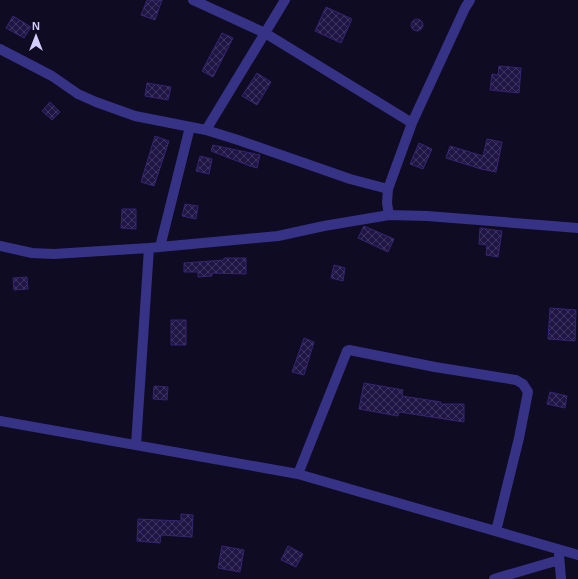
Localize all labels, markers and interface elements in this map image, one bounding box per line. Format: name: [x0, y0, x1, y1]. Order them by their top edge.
north arrow: [16, 16, 56, 56]
text: N: [32, 20, 40, 32]

